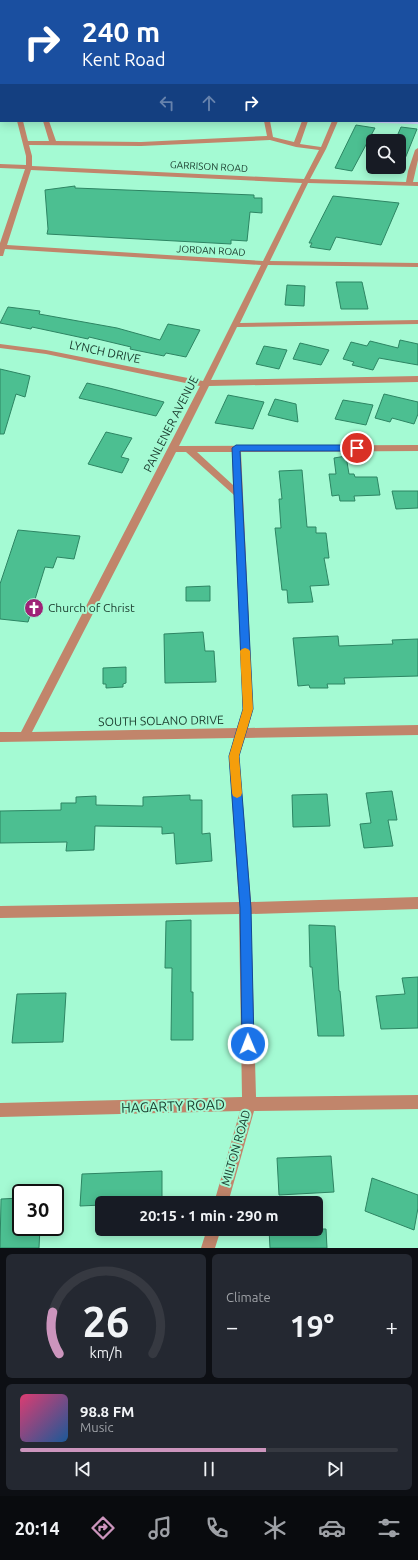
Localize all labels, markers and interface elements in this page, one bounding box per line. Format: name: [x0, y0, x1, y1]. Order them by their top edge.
icon: right: [16, 16, 68, 68]
text: 240 m: [82, 16, 160, 47]
text: Kent Road: [82, 49, 166, 69]
icon: left: [156, 92, 178, 114]
icon: ahead: [198, 92, 220, 114]
icon: right: [240, 92, 262, 114]
map controls: [366, 134, 406, 174]
button: search: [366, 134, 406, 174]
street label: GARRISON ROAD: [170, 159, 248, 174]
street label: JORDAN ROAD: [176, 243, 246, 258]
street label: LYNCH DRIVE: [68, 338, 142, 365]
street label: PANLENER AVENUE: [141, 373, 201, 474]
pin: [340, 431, 374, 465]
icon: arrive: [346, 437, 368, 459]
church icon: Church of Christ: [23, 597, 45, 619]
place label: Church of Christ: [48, 601, 135, 614]
street label: SOUTH SOLANO DRIVE: [98, 713, 224, 728]
position arrow: [227, 1023, 269, 1065]
street label: HAGARTY ROAD: [121, 1096, 225, 1116]
street label: MILTON ROAD: [218, 1108, 253, 1187]
speed limit sign: 30: [12, 1184, 64, 1236]
text: 20:15 · 1 min · 290 m: [140, 1207, 278, 1224]
text: Climate: [226, 1290, 271, 1304]
text: 26: [83, 1298, 129, 1345]
text: 19°: [290, 1309, 334, 1343]
text: −: [226, 1314, 238, 1339]
text: +: [386, 1314, 398, 1339]
text: km/h: [90, 1345, 122, 1361]
text: 98.8 FM: [80, 1403, 134, 1420]
text: Music: [80, 1420, 114, 1434]
icon: previous: [72, 1458, 94, 1480]
icon: pause: [198, 1458, 220, 1480]
icon: next: [324, 1458, 346, 1480]
icon: directions: [89, 1514, 117, 1542]
icon: music: [146, 1514, 174, 1542]
icon: phone: [203, 1514, 231, 1542]
icon: climate: [261, 1514, 289, 1542]
icon: car: [318, 1514, 346, 1542]
icon: filters: [375, 1514, 403, 1542]
text: 20:14: [15, 1518, 60, 1538]

